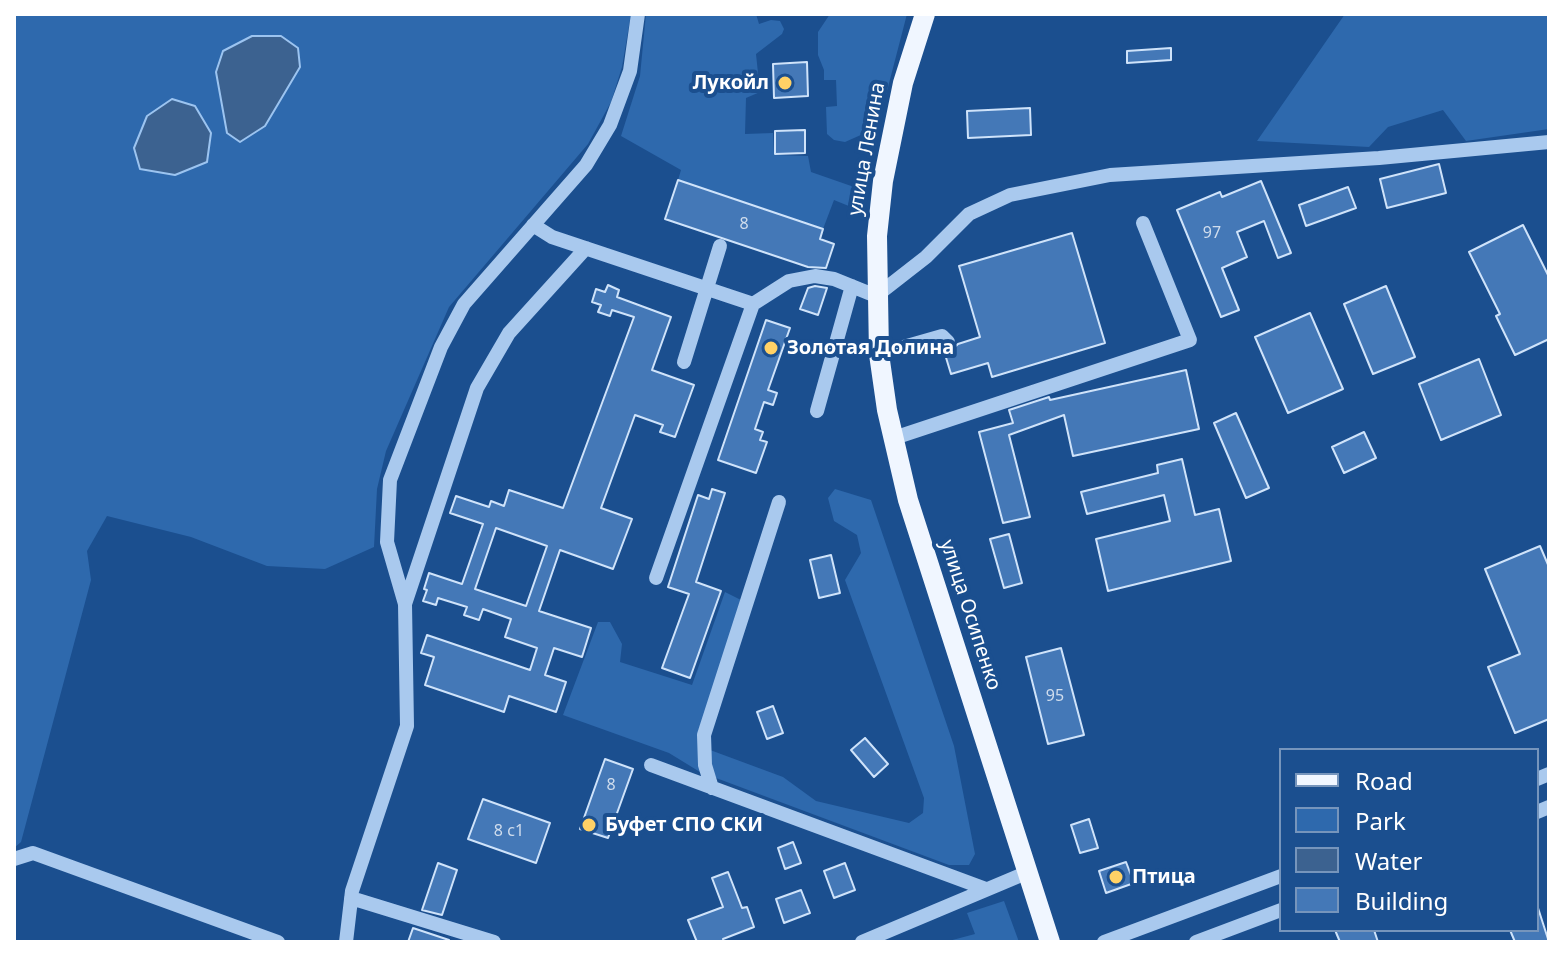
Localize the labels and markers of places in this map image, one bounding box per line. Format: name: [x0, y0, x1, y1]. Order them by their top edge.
place label: Лукойл: [693, 71, 769, 95]
marker: Лукойл: [776, 74, 794, 92]
place label: Золотая Долина: [787, 336, 954, 360]
marker: Золотая Долина: [762, 339, 780, 357]
place label: Буфет СПО СКИ: [605, 813, 763, 837]
marker: Буфет СПО СКИ: [580, 816, 598, 834]
place label: Птица: [1132, 865, 1196, 889]
marker: Птица: [1107, 868, 1125, 886]

